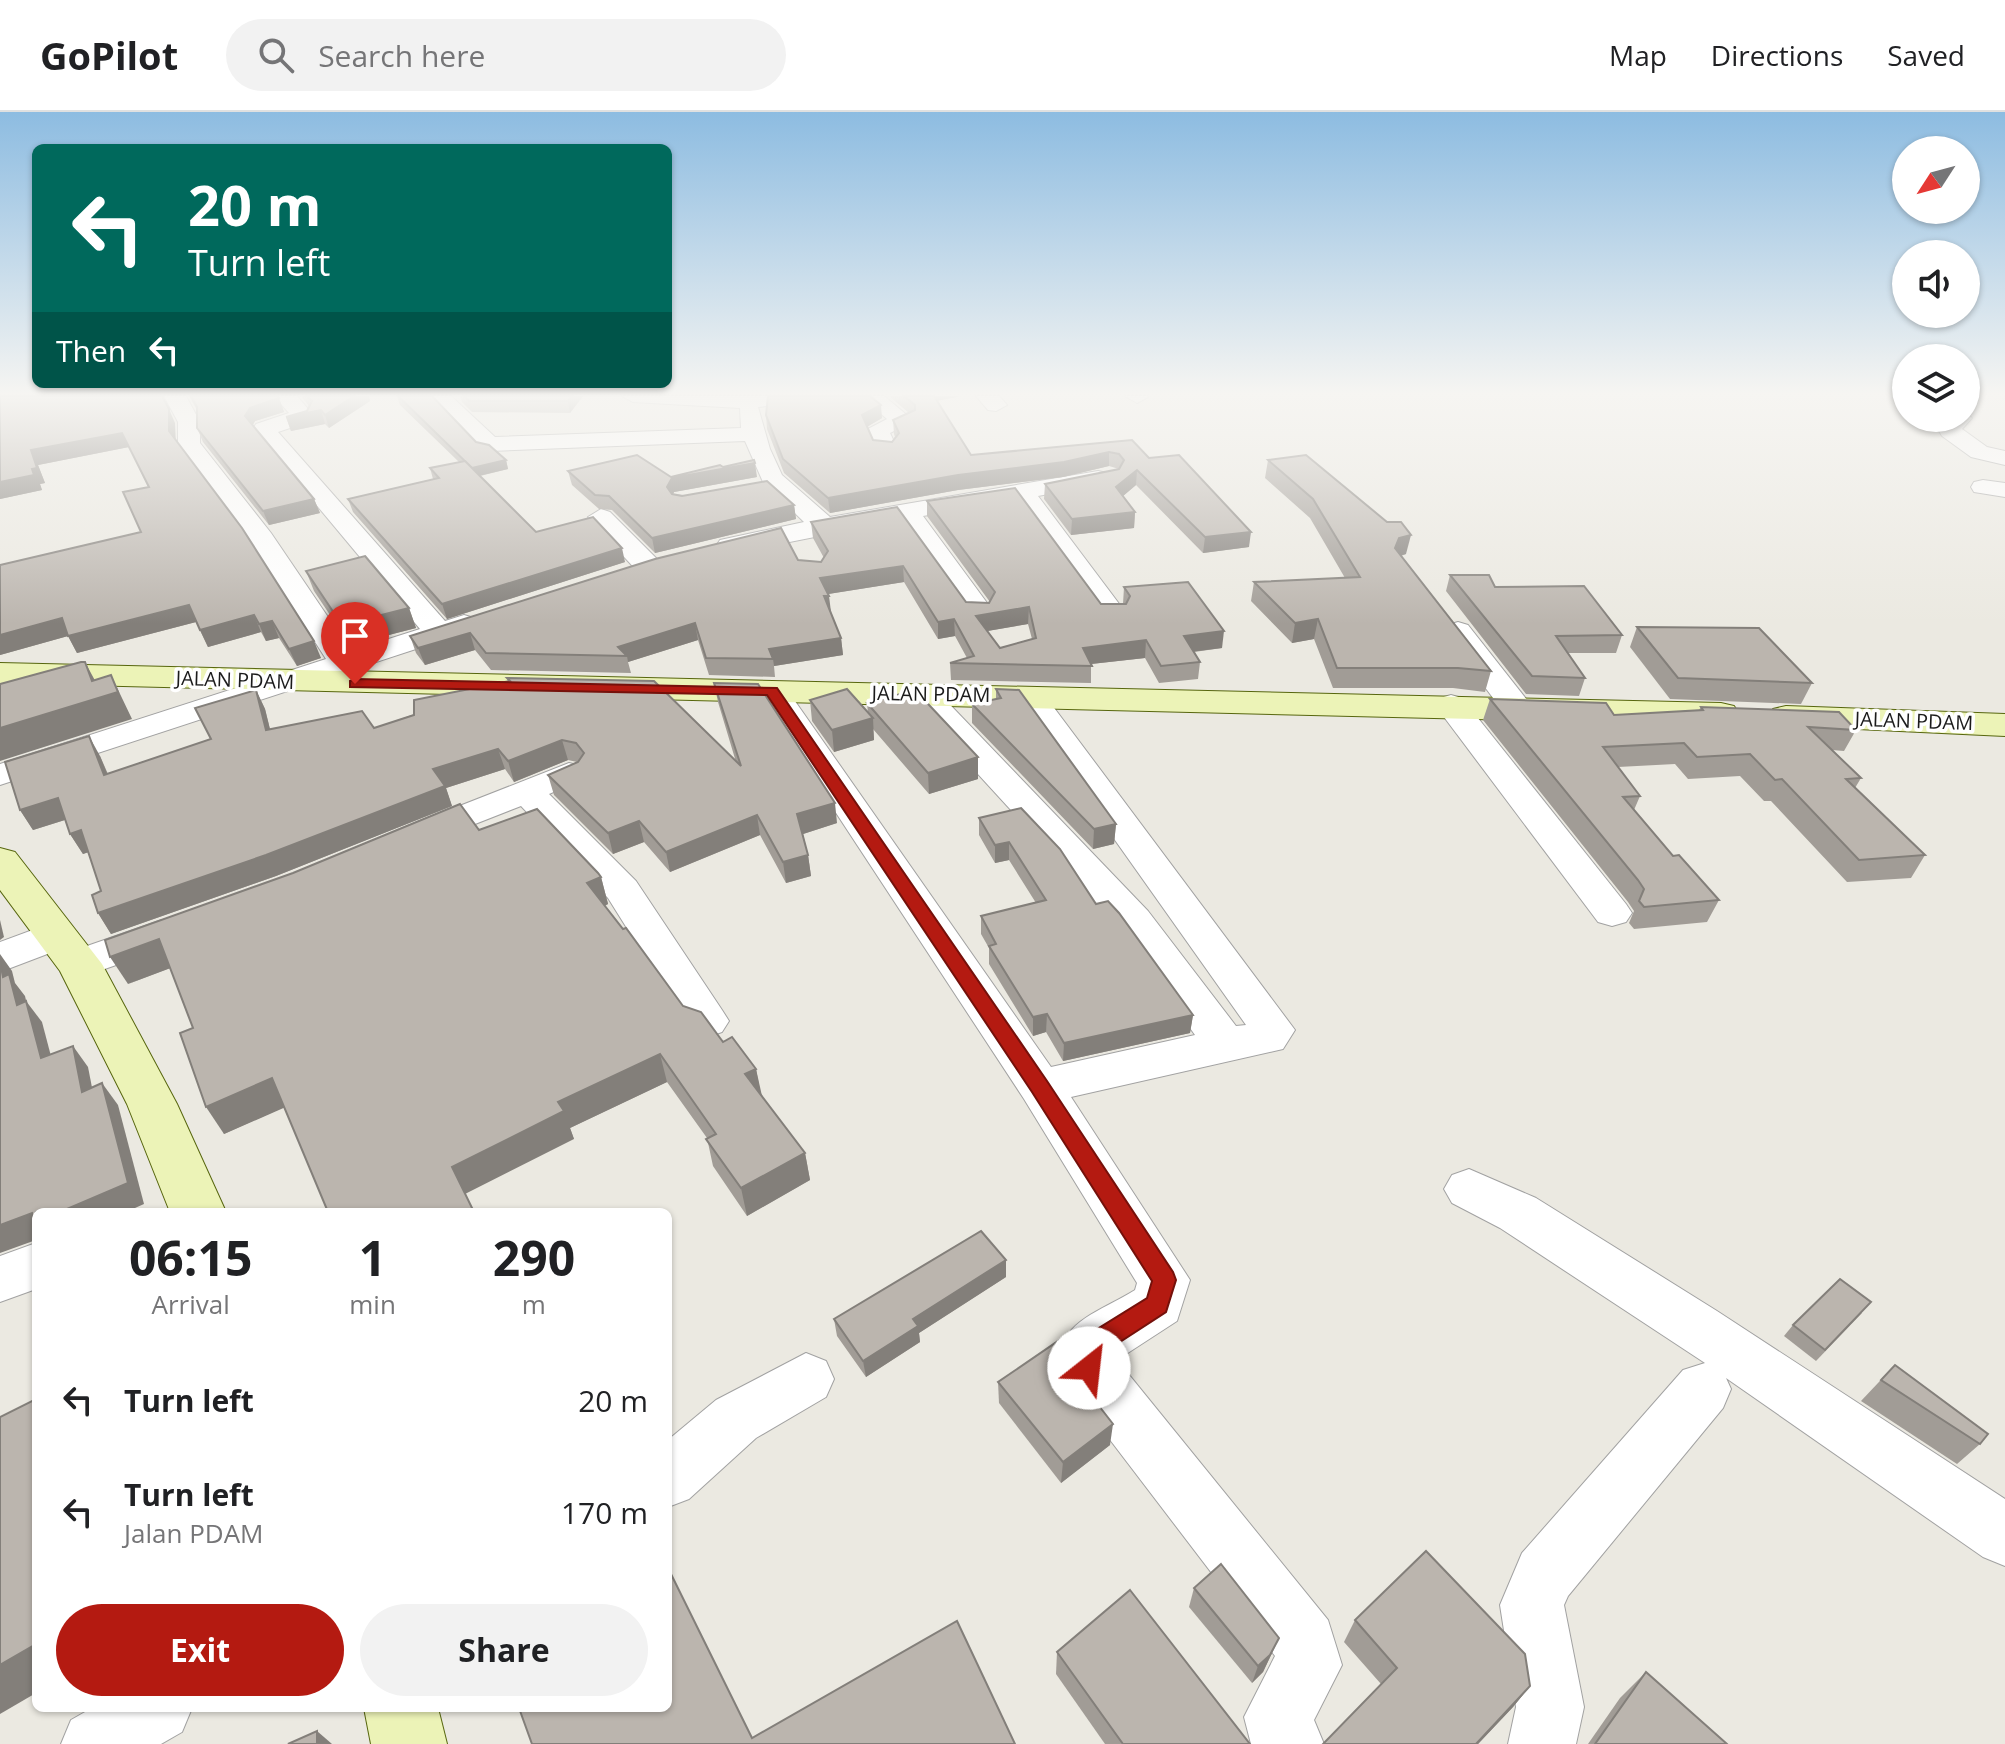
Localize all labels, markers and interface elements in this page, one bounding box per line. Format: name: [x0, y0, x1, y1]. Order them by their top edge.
search box: [226, 19, 786, 91]
text: GoPilot: [40, 29, 178, 81]
icon: search: [254, 33, 298, 77]
text: Search here: [318, 35, 485, 76]
text: Map: [1609, 36, 1667, 74]
text: Directions: [1711, 36, 1843, 74]
text: Saved: [1887, 36, 1965, 74]
north arrow: [1892, 136, 1980, 224]
map controls: [1892, 136, 1980, 432]
text: 20 m: [188, 166, 322, 242]
icon: left: [56, 176, 160, 280]
text: Turn left: [188, 238, 330, 287]
button: sound: [1892, 240, 1980, 328]
icon: left: [142, 328, 186, 372]
text: Then: [56, 330, 126, 371]
button: layers: [1892, 344, 1980, 432]
pin: [321, 602, 389, 684]
icon: arrive: [333, 614, 377, 658]
street label: JALAN PDAM: [173, 664, 295, 695]
street label: JALAN PDAM: [870, 679, 991, 708]
street label: JALAN PDAM: [1852, 705, 1974, 736]
text: 06:15: [129, 1225, 252, 1290]
text: 1: [359, 1225, 386, 1290]
text: 290: [493, 1225, 575, 1290]
text: Arrival: [151, 1286, 230, 1322]
text: min: [349, 1286, 396, 1322]
text: m: [522, 1286, 546, 1322]
position arrow: [1047, 1326, 1131, 1410]
icon: left: [56, 1378, 100, 1422]
text: Turn left: [124, 1380, 254, 1421]
text: 20 m: [578, 1380, 648, 1421]
text: Turn left: [124, 1474, 254, 1515]
icon: left: [56, 1490, 100, 1534]
text: 170 m: [561, 1492, 648, 1533]
text: Jalan PDAM: [124, 1515, 263, 1551]
button: Exit: [56, 1604, 344, 1696]
button: Share: [360, 1604, 648, 1696]

